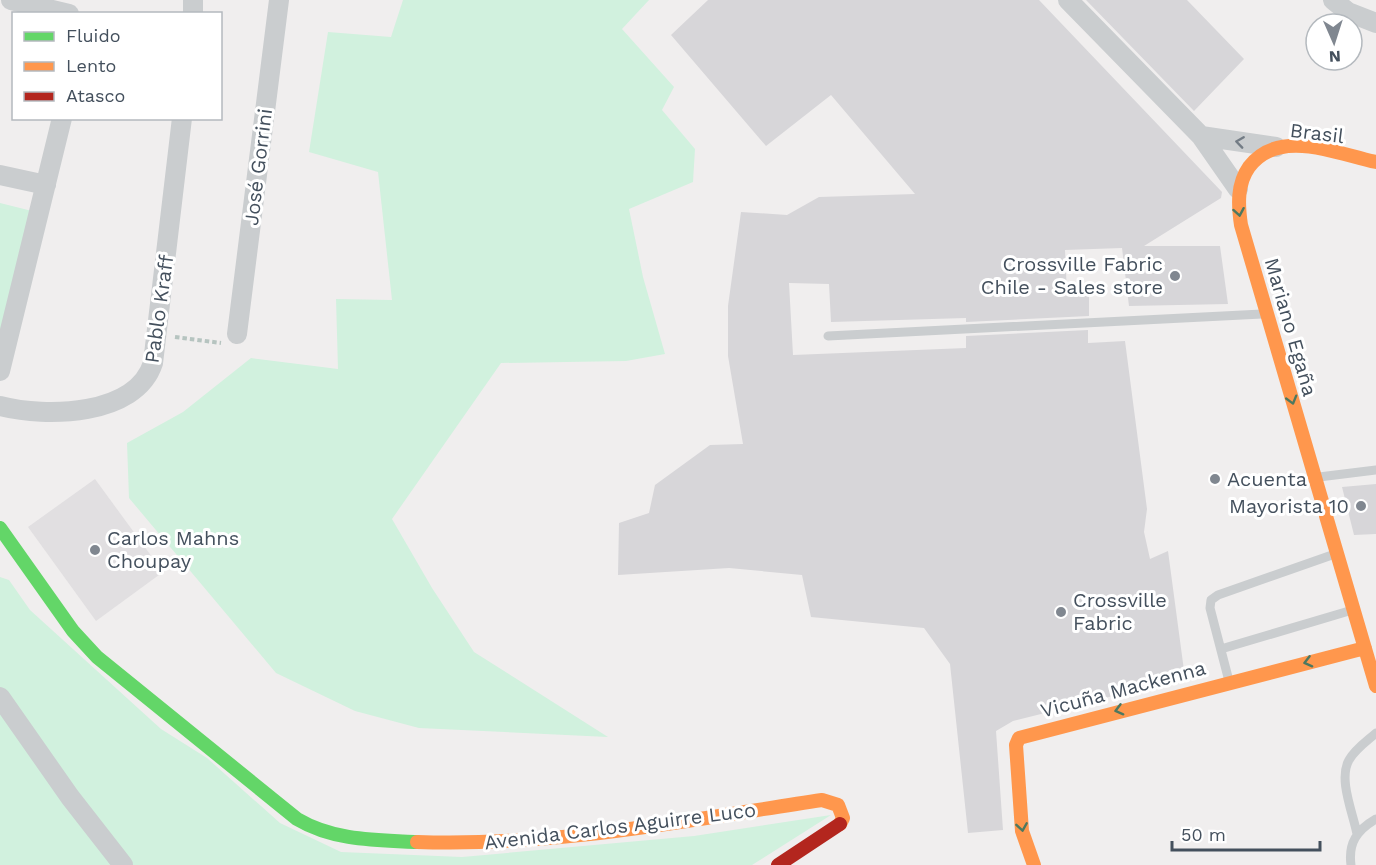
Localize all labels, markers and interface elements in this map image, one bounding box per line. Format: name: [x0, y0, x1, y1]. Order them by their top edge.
legend: [12, 12, 222, 120]
north arrow: [1304, 12, 1364, 72]
text: Fluido: [66, 25, 120, 46]
text: N: [1328, 47, 1341, 66]
text: Lento: [66, 55, 116, 76]
text: Atasco: [66, 85, 125, 106]
street label: José Gorrini: [239, 107, 277, 227]
street label: Brasil: [1289, 118, 1345, 148]
one-way arrow: [1235, 136, 1244, 148]
one-way arrow: [1232, 207, 1245, 217]
place label: Crossville Fabric Chile - Sales store: [981, 252, 1163, 299]
street label: Pablo Kraff: [140, 253, 179, 365]
street label: Mariano Egaña: [1260, 255, 1322, 399]
marker: Crossville Fabric Chile - Sales store: [1168, 269, 1182, 283]
one-way arrow: [1285, 394, 1297, 405]
place label: Acuenta: [1227, 467, 1307, 491]
marker: Acuenta: [1208, 472, 1222, 486]
place label: Mayorista 10: [1229, 494, 1349, 518]
marker: Mayorista 10: [1354, 499, 1368, 513]
place label: Carlos Mahns Choupay: [107, 526, 239, 573]
marker: Carlos Mahns Choupay: [88, 543, 102, 557]
place label: Crossville Fabric: [1073, 588, 1167, 635]
marker: Crossville Fabric: [1054, 605, 1068, 619]
one-way arrow: [1303, 654, 1313, 667]
street label: Vicuña Mackenna: [1038, 655, 1208, 723]
one-way arrow: [1114, 703, 1125, 715]
street label: Avenida Carlos Aguirre Luco: [483, 797, 757, 855]
scale bar: [1172, 814, 1320, 852]
one-way arrow: [1016, 823, 1028, 832]
text: 50 m: [1181, 824, 1226, 845]

